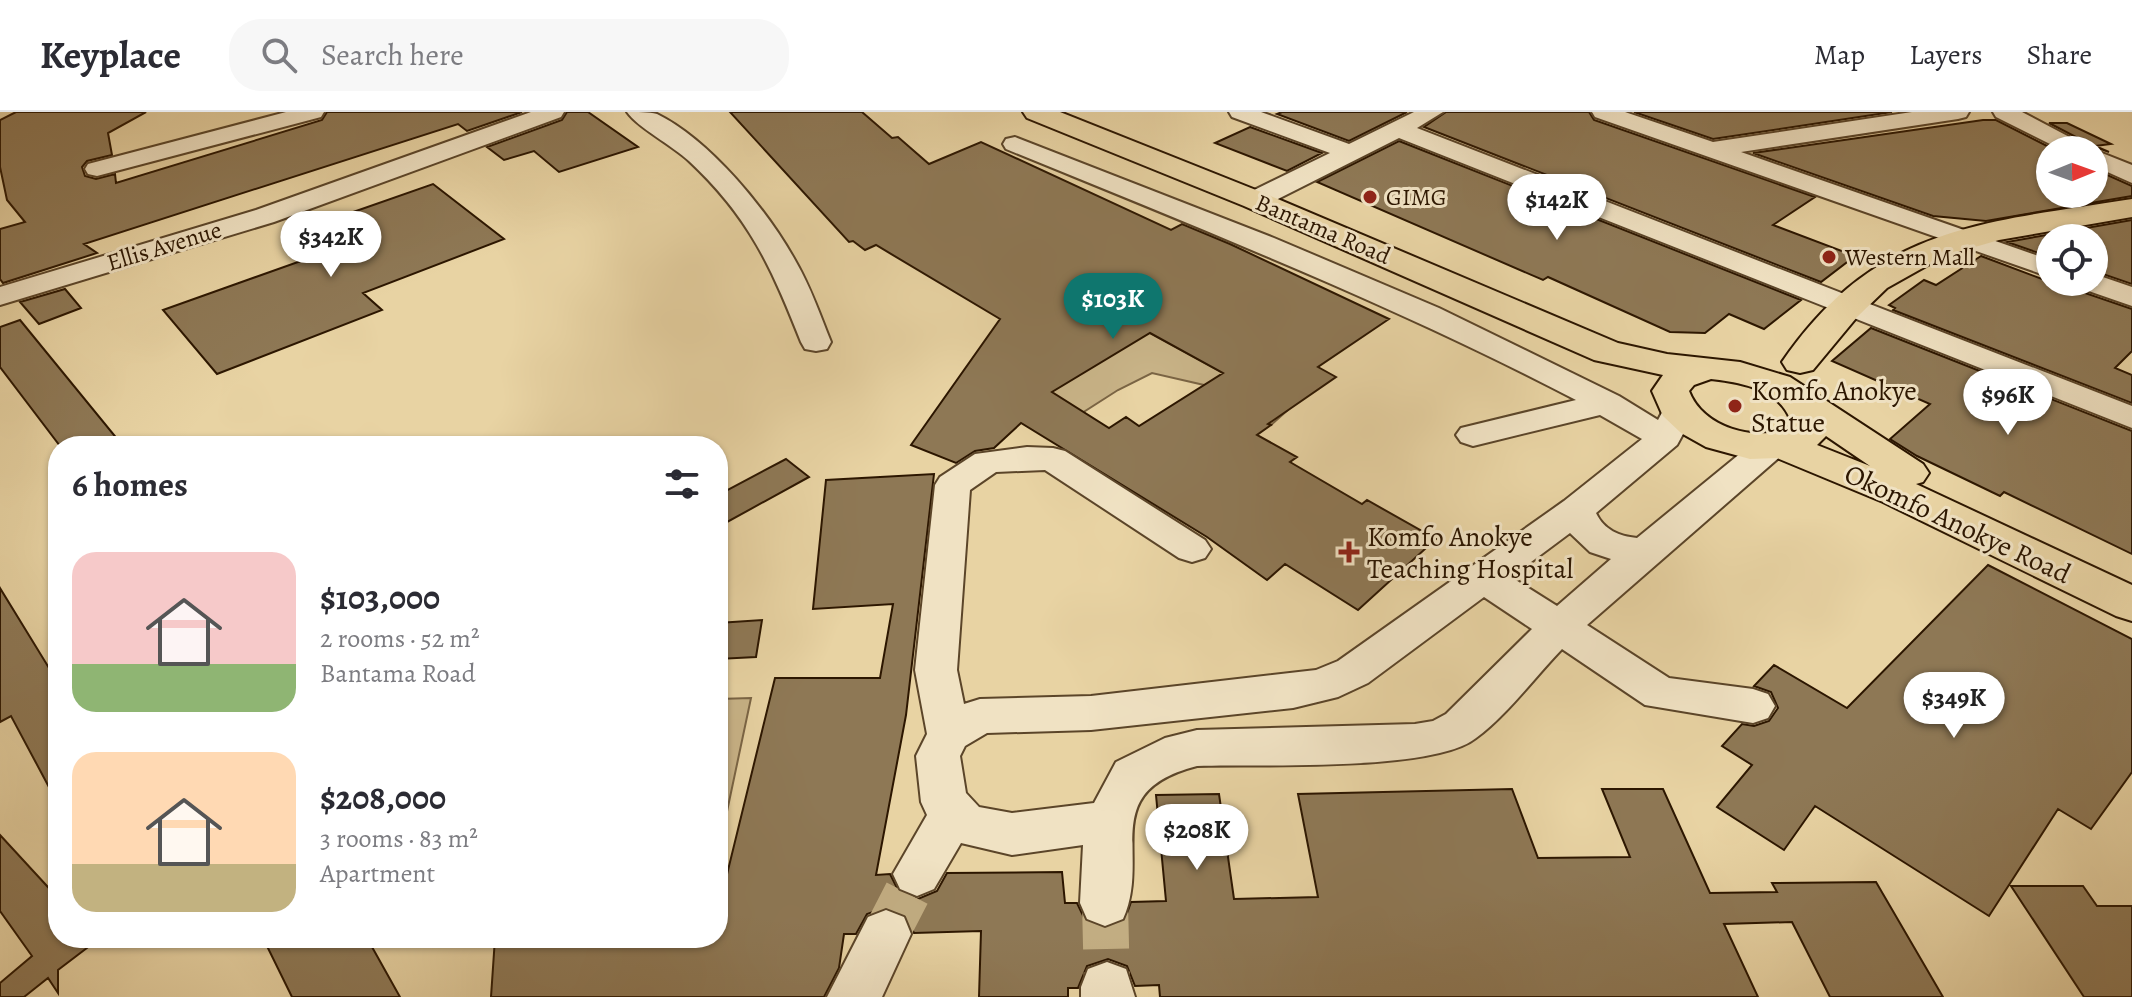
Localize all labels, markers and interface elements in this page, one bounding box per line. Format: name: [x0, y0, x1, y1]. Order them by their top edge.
search box: [229, 19, 789, 91]
text: Keyplace: [40, 29, 181, 81]
icon: search: [257, 33, 301, 77]
text: Search here: [321, 35, 464, 75]
text: Map: [1814, 36, 1865, 74]
text: Layers: [1909, 36, 1982, 74]
text: Share: [2026, 36, 2092, 74]
north arrow: [2036, 136, 2108, 208]
map controls: [2036, 136, 2108, 296]
pin: $142K: [1501, 174, 1613, 242]
place label: GIMG: [1386, 181, 1447, 213]
text: $142K: [1525, 182, 1589, 217]
street label: Bantama Road: [1251, 186, 1395, 272]
marker: GIMG: [1361, 188, 1379, 206]
pin: $342K: [275, 211, 387, 279]
street label: Ellis Avenue: [103, 213, 225, 279]
text: $342K: [298, 219, 364, 254]
button: locate: [2036, 224, 2108, 296]
place label: Western Mall: [1844, 241, 1975, 273]
marker: Western Mall: [1820, 248, 1838, 266]
pin: $103K: [1057, 273, 1169, 341]
text: $103K: [1082, 281, 1144, 316]
pin: $96K: [1961, 369, 2055, 437]
place label: Komfo Anokye Statue: [1751, 372, 1917, 442]
text: $96K: [1981, 377, 2035, 412]
marker: Komfo Anokye Statue: [1726, 397, 1744, 415]
street label: Okomfo Anokye Road: [1838, 455, 2078, 593]
text: 6 homes: [72, 461, 188, 508]
icon: filters: [660, 462, 704, 506]
place label: Komfo Anokye Teaching Hospital: [1367, 518, 1574, 588]
marker: Komfo Anokye Teaching Hospital: [1338, 541, 1360, 563]
text: $103,000: [320, 574, 440, 621]
icon: home: [136, 584, 232, 680]
text: 2 rooms · 52 m²: [320, 621, 479, 656]
text: Bantama Road: [320, 656, 476, 691]
pin: $349K: [1898, 672, 2010, 740]
text: $349K: [1922, 680, 1986, 715]
text: $208,000: [320, 774, 446, 821]
icon: home: [136, 784, 232, 880]
pin: $208K: [1141, 804, 1253, 872]
text: $208K: [1163, 812, 1231, 847]
text: 3 rooms · 83 m²: [320, 821, 478, 856]
text: Apartment: [320, 856, 435, 891]

